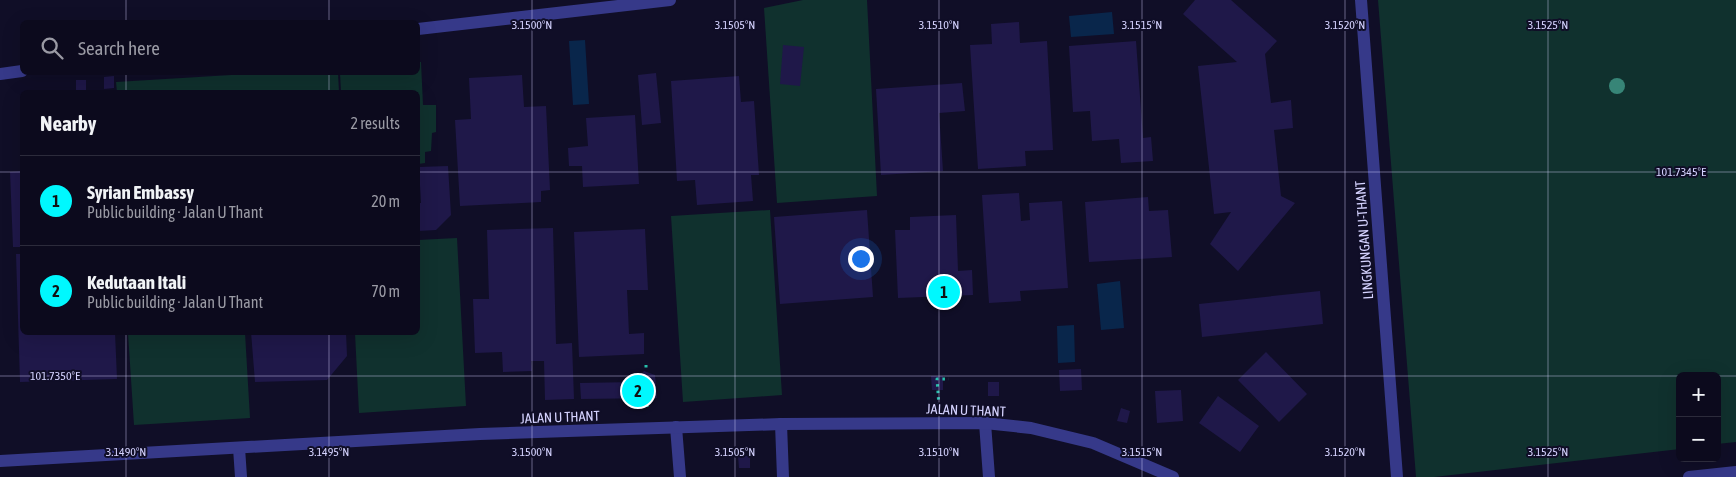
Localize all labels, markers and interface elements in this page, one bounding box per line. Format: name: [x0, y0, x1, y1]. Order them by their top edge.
text: 3.1500°N: [512, 18, 552, 32]
text: 3.1505°N: [715, 18, 755, 32]
text: 3.1510°N: [919, 18, 959, 32]
text: 3.1515°N: [1122, 18, 1162, 32]
text: 3.1520°N: [1325, 18, 1365, 32]
text: 3.1525°N: [1528, 18, 1568, 32]
search box: [20, 20, 420, 75]
icon: search: [38, 34, 66, 62]
text: Search here: [78, 37, 160, 59]
text: Nearby: [40, 111, 96, 135]
text: 2 results: [350, 114, 400, 132]
text: 101.7345°E: [1656, 165, 1706, 179]
street label: LINGKUNGAN U-THANT: [1352, 180, 1376, 300]
text: Syrian Embassy: [87, 181, 194, 203]
text: 1: [52, 192, 60, 210]
text: 20 m: [371, 192, 400, 210]
text: Public building · Jalan U Thant: [87, 203, 263, 221]
your location: [848, 246, 874, 272]
text: Kedutaan Itali: [87, 271, 186, 293]
pin: 1: [928, 273, 960, 311]
text: 2: [52, 282, 60, 300]
text: 70 m: [371, 282, 400, 300]
text: Public building · Jalan U Thant: [87, 293, 263, 311]
text: 101.7350°E: [30, 369, 80, 383]
pin: 2: [622, 372, 654, 410]
map controls: [1676, 372, 1721, 462]
button: +: [1676, 372, 1721, 417]
street label: JALAN U THANT: [926, 401, 1006, 419]
street label: JALAN U THANT: [520, 408, 600, 426]
button: −: [1676, 417, 1721, 462]
text: 3.1490°N: [106, 445, 146, 459]
text: 3.1495°N: [309, 445, 349, 459]
text: 3.1500°N: [512, 445, 552, 459]
text: 3.1505°N: [715, 445, 755, 459]
text: 3.1510°N: [919, 445, 959, 459]
text: 3.1515°N: [1122, 445, 1162, 459]
text: 3.1520°N: [1325, 445, 1365, 459]
text: 3.1525°N: [1528, 445, 1568, 459]

